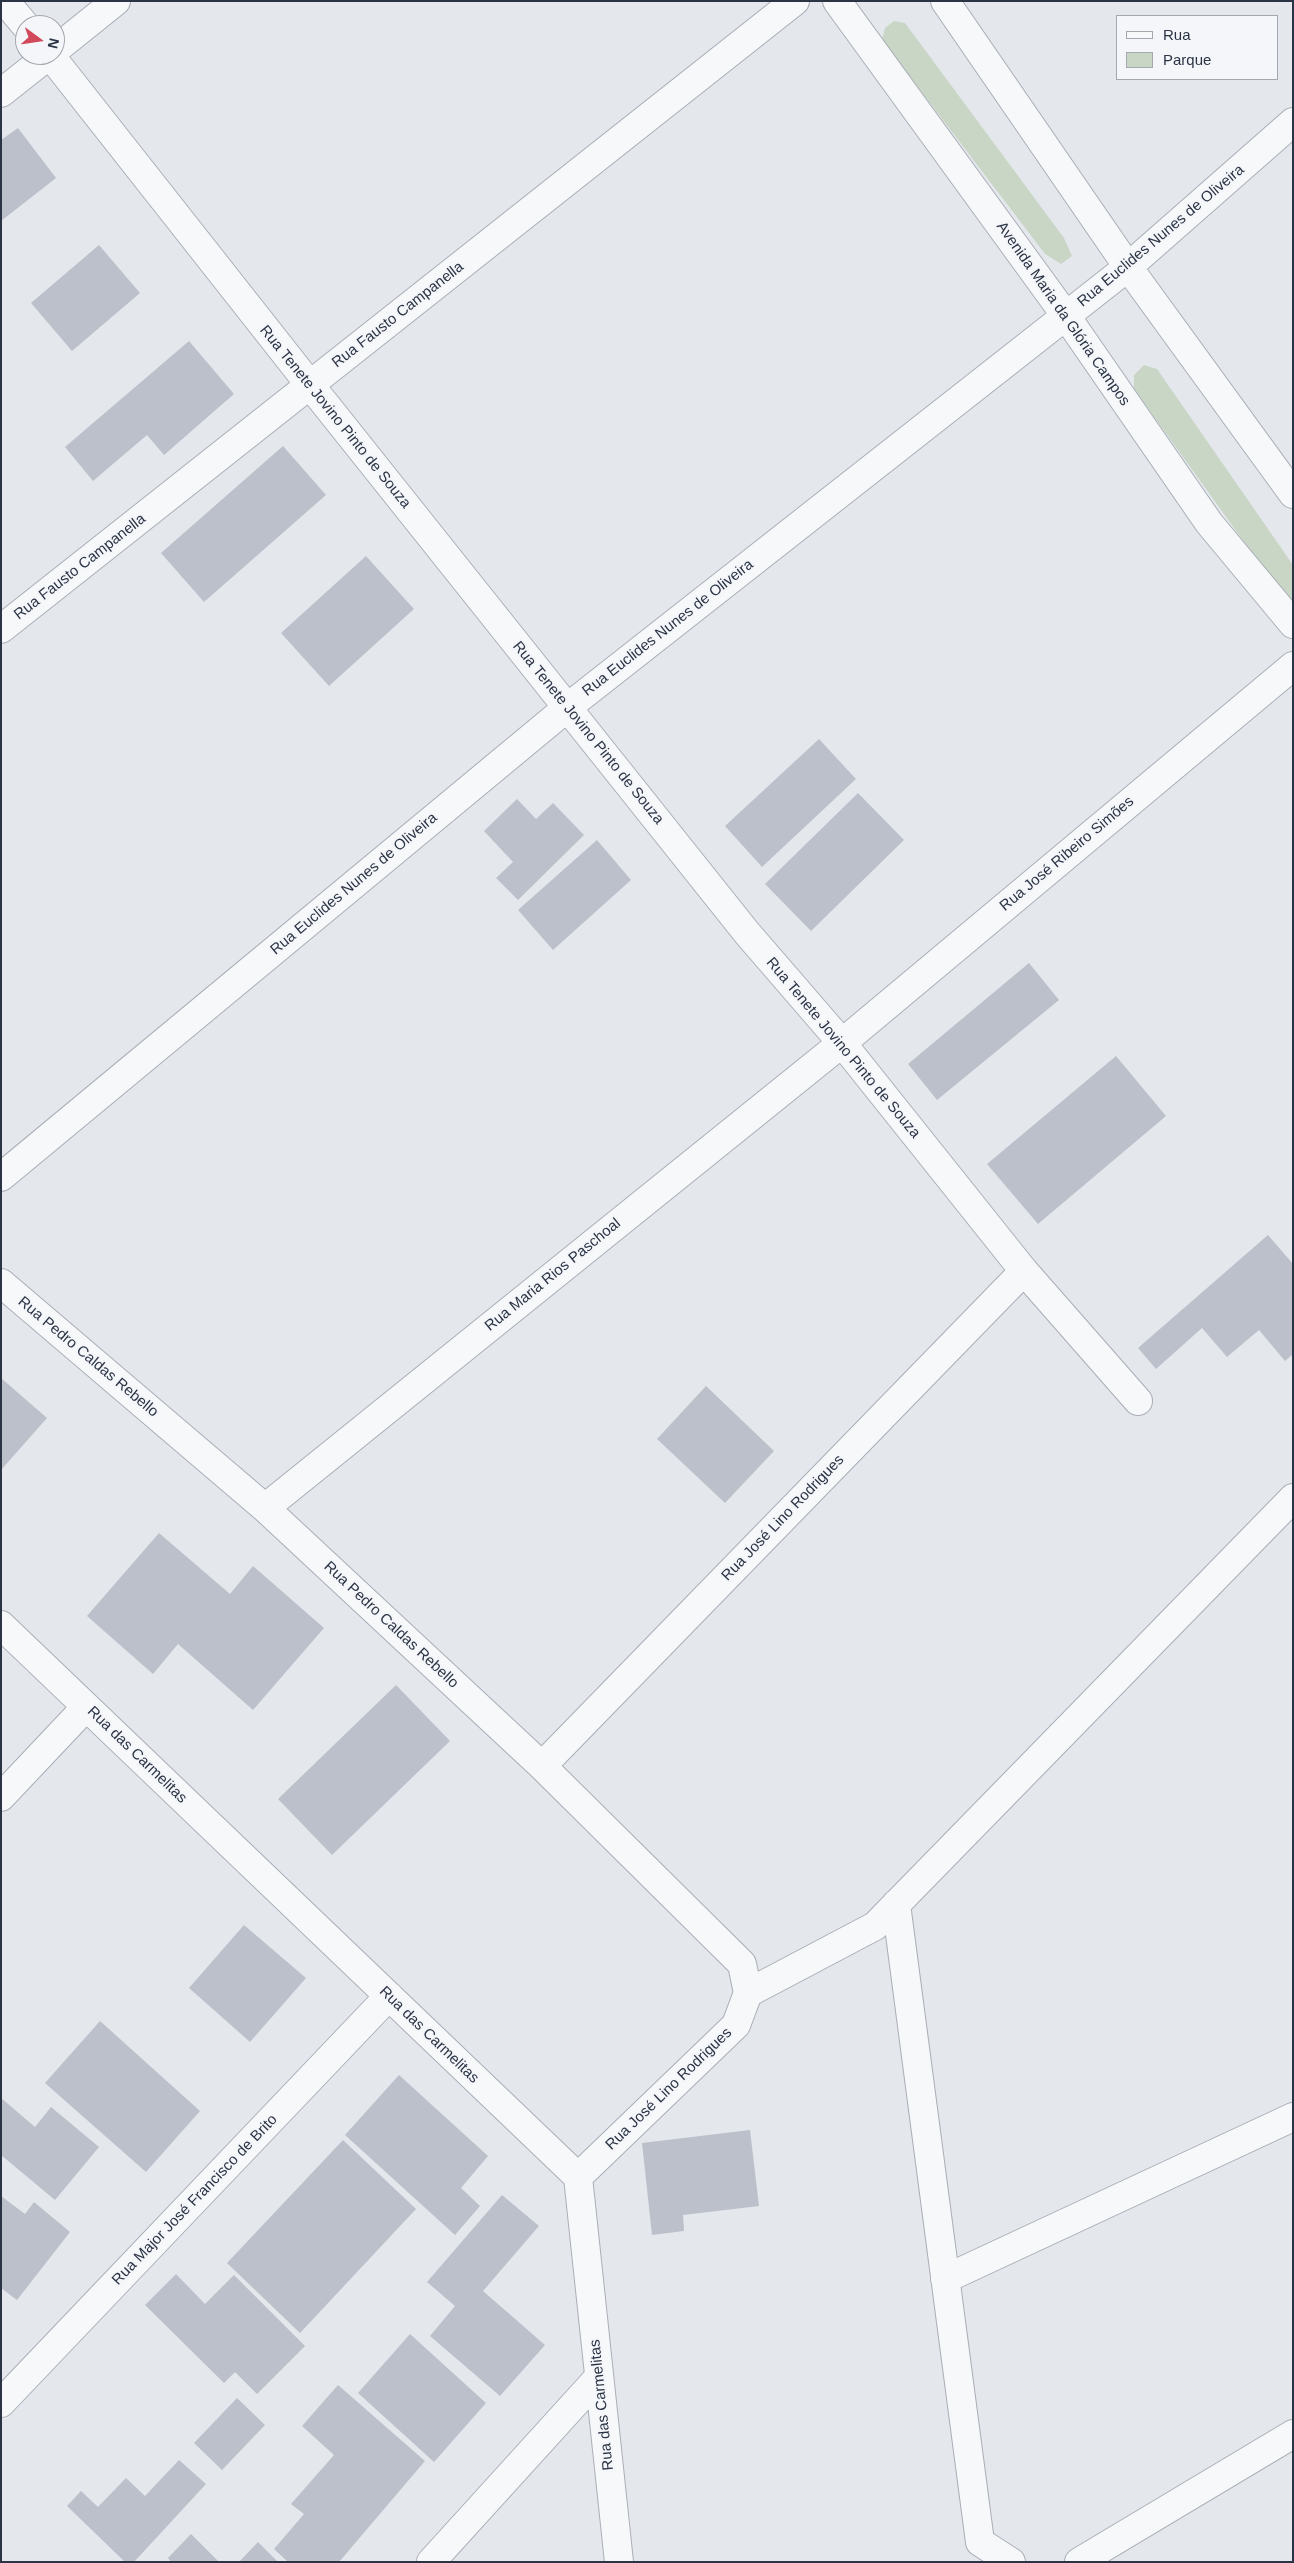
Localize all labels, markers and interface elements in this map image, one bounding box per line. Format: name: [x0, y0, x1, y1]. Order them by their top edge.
north arrow: [15, 15, 65, 65]
legend: [1116, 15, 1279, 80]
text: Rua: [1163, 26, 1191, 43]
text: N: [45, 37, 63, 50]
text: Parque: [1163, 51, 1211, 68]
street label: Rua Euclides Nunes de Oliveira: [1074, 161, 1248, 311]
street label: Avenida Maria da Glória Campos: [992, 218, 1134, 410]
street label: Rua Fausto Campanella: [329, 258, 467, 372]
street label: Rua Tenete Jovino Pinto de Souza: [256, 322, 414, 512]
street label: Rua Fausto Campanella: [11, 510, 149, 624]
street label: Rua Euclides Nunes de Oliveira: [579, 556, 757, 700]
street label: Rua Tenete Jovino Pinto de Souza: [509, 638, 667, 828]
street label: Rua José Ribeiro Simões: [996, 793, 1138, 915]
street label: Rua Euclides Nunes de Oliveira: [267, 809, 441, 959]
street label: Rua Tenete Jovino Pinto de Souza: [762, 954, 924, 1142]
street label: Rua Maria Rios Paschoal: [482, 1215, 624, 1335]
street label: Rua Pedro Caldas Rebello: [14, 1293, 162, 1421]
street label: Rua José Lino Rodrigues: [718, 1451, 848, 1585]
street label: Rua Pedro Caldas Rebello: [320, 1558, 462, 1692]
street label: Rua das Carmelitas: [83, 1703, 191, 1807]
street label: Rua das Carmelitas: [375, 1983, 483, 2087]
street label: Rua José Lino Rodrigues: [602, 2024, 736, 2154]
street label: Rua Major José Francisco de Brito: [109, 2111, 281, 2289]
street label: Rua das Carmelitas: [586, 2339, 618, 2471]

